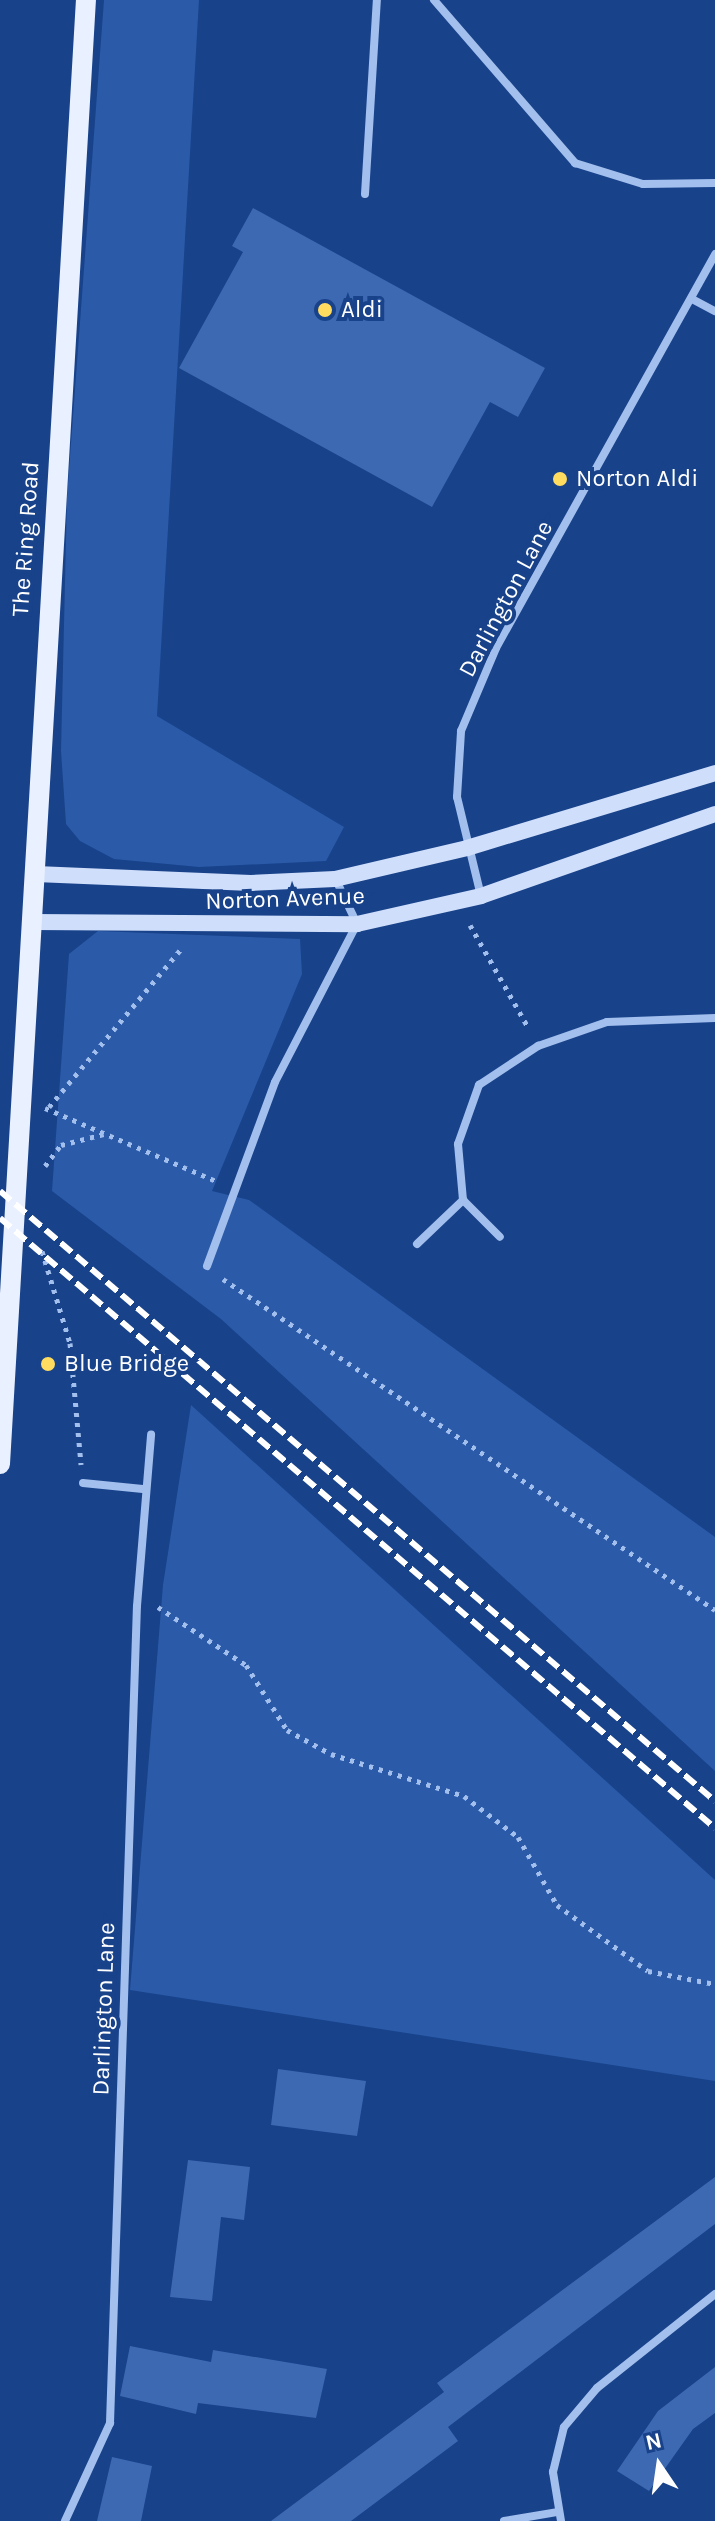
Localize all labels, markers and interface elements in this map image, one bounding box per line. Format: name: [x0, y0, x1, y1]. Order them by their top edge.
place label: Aldi: [341, 296, 383, 324]
marker: Aldi: [316, 301, 334, 319]
street label: The Ring Road: [6, 461, 46, 617]
place label: Norton Aldi: [576, 465, 698, 493]
marker: Norton Aldi: [551, 470, 569, 488]
street label: Darlington Lane: [453, 516, 559, 682]
street label: Norton Avenue: [205, 882, 365, 916]
place label: Blue Bridge: [64, 1350, 189, 1378]
marker: Blue Bridge: [39, 1355, 57, 1373]
street label: Darlington Lane: [87, 1922, 121, 2096]
north arrow: [619, 2425, 699, 2505]
text: N: [643, 2427, 664, 2456]

